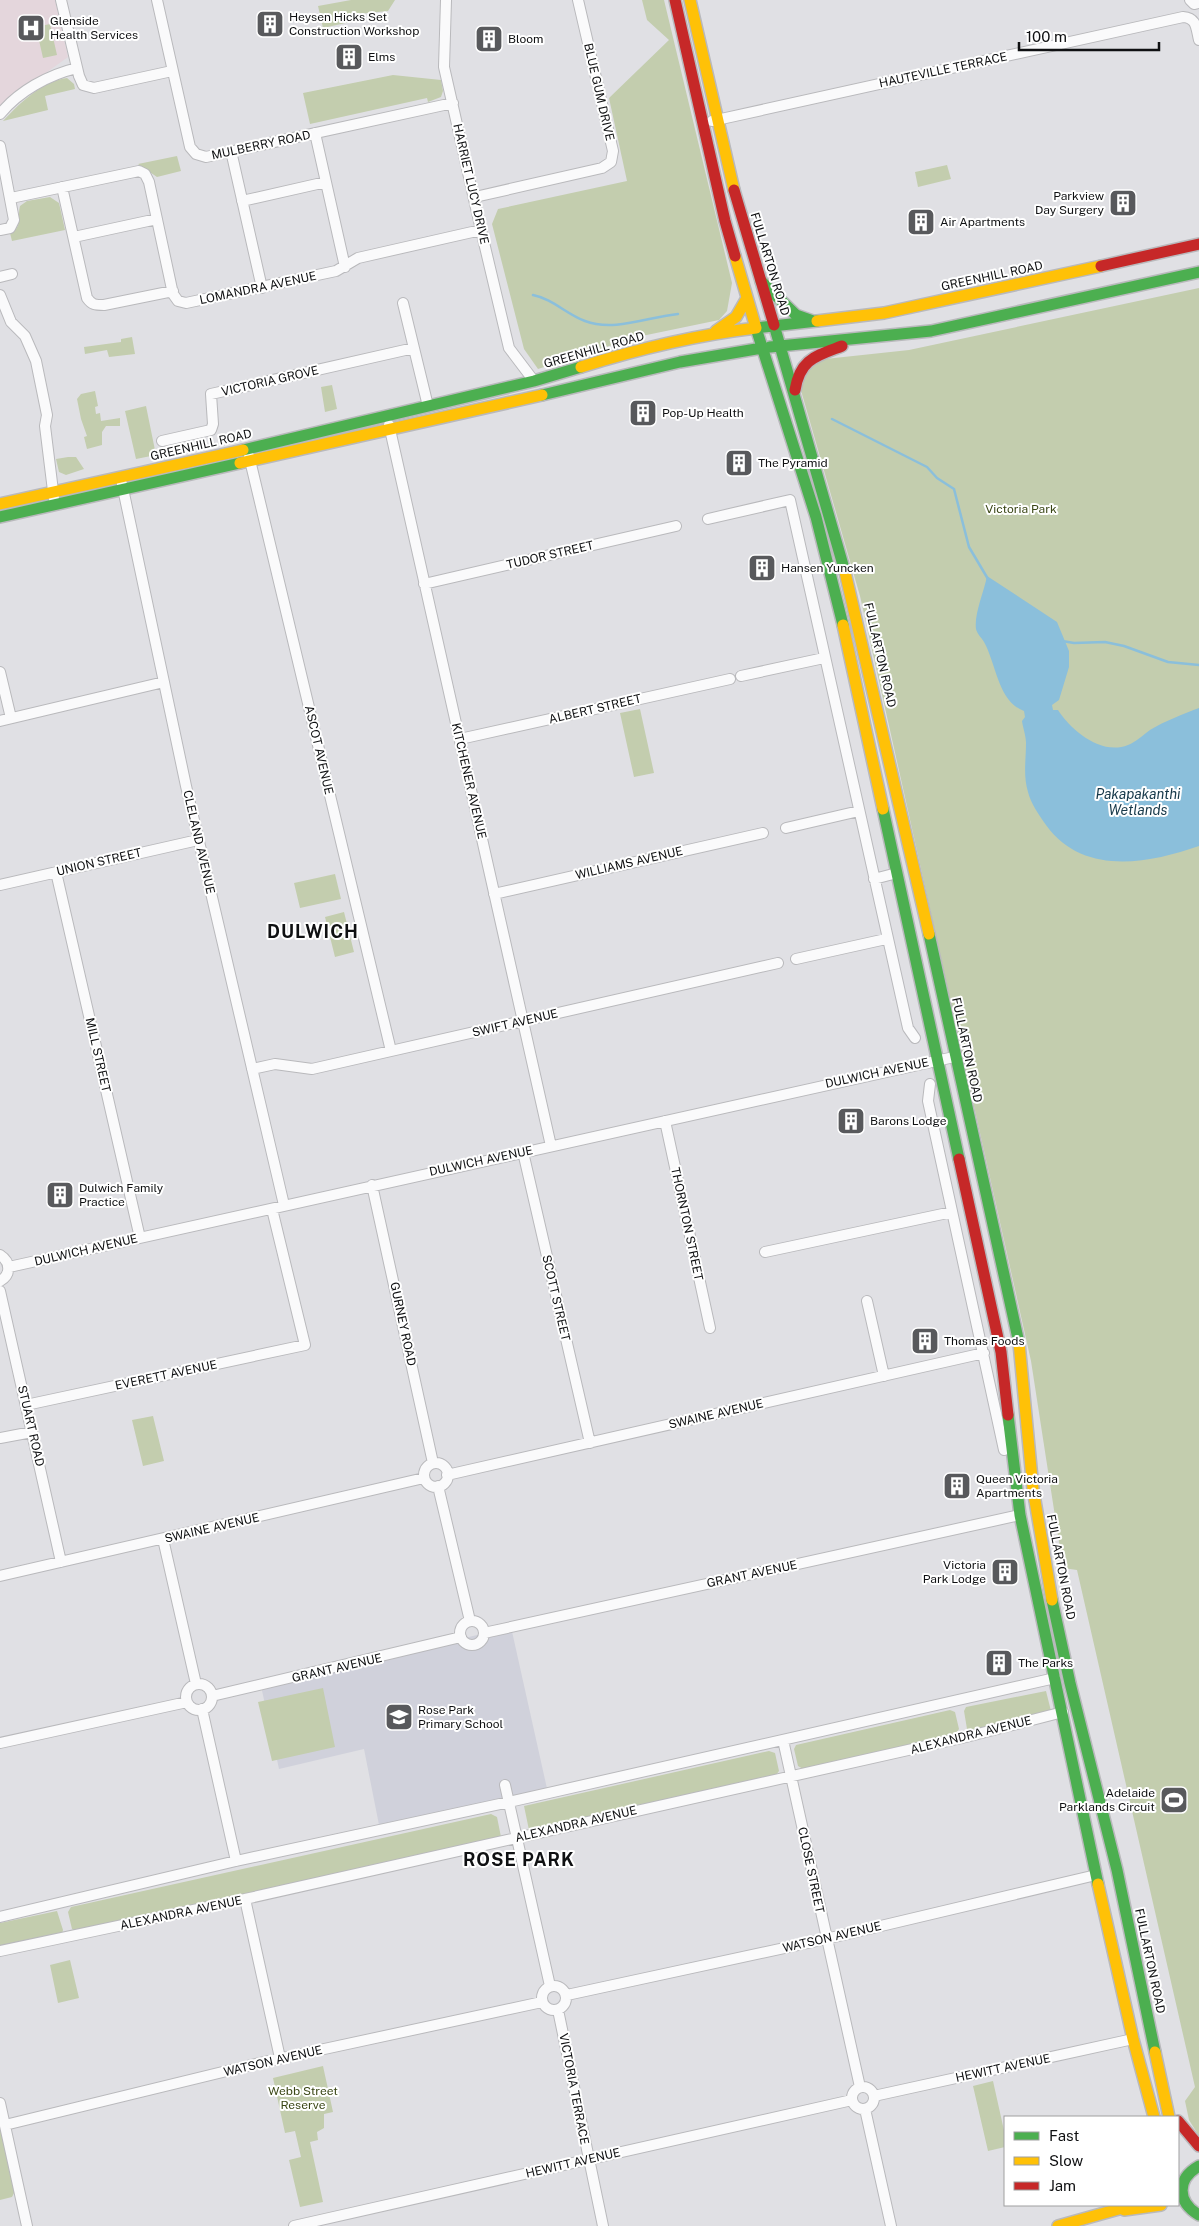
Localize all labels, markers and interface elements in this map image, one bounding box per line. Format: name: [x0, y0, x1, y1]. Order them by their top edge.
building icon: Heysen Hicks Set Construction Workshop: [255, 9, 285, 39]
place label: Heysen Hicks Set Construction Workshop: [289, 10, 419, 38]
hospital icon: Glenside Health Services: [16, 13, 46, 43]
place label: Glenside Health Services: [50, 14, 138, 42]
scale bar: [1019, 20, 1159, 52]
building icon: Bloom: [474, 24, 504, 54]
text: 100 m: [1026, 28, 1067, 45]
place label: Bloom: [508, 32, 543, 46]
building icon: Elms: [334, 42, 364, 72]
street label: BLUE GUM DRIVE: [581, 42, 617, 142]
place label: Elms: [368, 50, 395, 64]
street label: HAUTEVILLE TERRACE: [878, 50, 1008, 90]
street label: HARRIET LUCY DRIVE: [450, 122, 492, 246]
street label: MULBERRY ROAD: [210, 128, 312, 162]
building icon: Parkview Day Surgery: [1108, 188, 1138, 218]
place label: Parkview Day Surgery: [1035, 189, 1105, 217]
building icon: Air Apartments: [906, 207, 936, 237]
street label: FULLARTON ROAD: [748, 211, 792, 317]
place label: Air Apartments: [940, 215, 1025, 229]
street label: GREENHILL ROAD: [940, 258, 1044, 294]
street label: LOMANDRA AVENUE: [198, 269, 318, 307]
street label: GREENHILL ROAD: [542, 329, 646, 371]
street label: VICTORIA GROVE: [220, 363, 320, 399]
building icon: Pop-Up Health: [628, 398, 658, 428]
place label: Pop-Up Health: [662, 406, 744, 420]
street label: GREENHILL ROAD: [149, 427, 253, 463]
building icon: The Pyramid: [724, 448, 754, 478]
place label: The Pyramid: [758, 456, 828, 470]
park label: Victoria Park: [985, 502, 1057, 516]
street label: TUDOR STREET: [505, 538, 595, 572]
building icon: Hansen Yuncken: [747, 553, 777, 583]
place label: Hansen Yuncken: [781, 561, 874, 575]
street label: FULLARTON ROAD: [861, 601, 899, 709]
street label: ALBERT STREET: [547, 692, 643, 726]
street label: ASCOT AVENUE: [302, 704, 336, 796]
street label: KITCHENER AVENUE: [449, 722, 489, 840]
water label: Pakapakanthi Wetlands: [1095, 786, 1181, 818]
street label: CLELAND AVENUE: [180, 789, 218, 895]
street label: WILLIAMS AVENUE: [574, 844, 684, 882]
street label: UNION STREET: [55, 845, 143, 879]
district label: DULWICH: [267, 921, 359, 942]
street label: FULLARTON ROAD: [949, 996, 985, 1104]
street label: SWIFT AVENUE: [471, 1006, 559, 1040]
street label: MILL STREET: [83, 1016, 113, 1094]
street label: DULWICH AVENUE: [824, 1055, 930, 1091]
building icon: Barons Lodge: [836, 1106, 866, 1136]
place label: Barons Lodge: [870, 1114, 947, 1128]
street label: DULWICH AVENUE: [428, 1143, 534, 1179]
street label: THORNTON STREET: [668, 1166, 706, 1282]
building icon: Dulwich Family Practice: [45, 1180, 75, 1210]
place label: Dulwich Family Practice: [79, 1181, 164, 1209]
street label: DULWICH AVENUE: [33, 1231, 139, 1269]
street label: SCOTT STREET: [539, 1254, 573, 1342]
street label: GURNEY ROAD: [387, 1281, 419, 1367]
building icon: Thomas Foods: [910, 1326, 940, 1356]
place label: Thomas Foods: [944, 1334, 1024, 1348]
street label: EVERETT AVENUE: [114, 1357, 218, 1393]
street label: STUART ROAD: [15, 1384, 47, 1468]
street label: SWAINE AVENUE: [667, 1396, 765, 1432]
building icon: Queen Victoria Apartments: [942, 1471, 972, 1501]
place label: Queen Victoria Apartments: [976, 1472, 1058, 1500]
street label: SWAINE AVENUE: [163, 1510, 261, 1546]
street label: FULLARTON ROAD: [1044, 1513, 1078, 1621]
building icon: Victoria Park Lodge: [990, 1557, 1020, 1587]
street label: GRANT AVENUE: [705, 1558, 799, 1590]
place label: Victoria Park Lodge: [923, 1558, 986, 1586]
building icon: The Parks: [984, 1648, 1014, 1678]
street label: GRANT AVENUE: [291, 1651, 383, 1685]
place label: The Parks: [1018, 1656, 1073, 1670]
school or university icon: Rose Park Primary School: [384, 1702, 414, 1732]
place label: Rose Park Primary School: [418, 1703, 503, 1731]
street label: ALEXANDRA AVENUE: [909, 1713, 1033, 1757]
sports icon: Adelaide Parklands Circuit: [1159, 1785, 1189, 1815]
place label: Adelaide Parklands Circuit: [1059, 1786, 1155, 1814]
street label: ALEXANDRA AVENUE: [514, 1803, 638, 1845]
street label: CLOSE STREET: [795, 1826, 827, 1914]
district label: ROSE PARK: [463, 1849, 575, 1870]
street label: ALEXANDRA AVENUE: [119, 1893, 243, 1933]
street label: FULLARTON ROAD: [1132, 1907, 1168, 2015]
street label: WATSON AVENUE: [781, 1919, 883, 1955]
street label: VICTORIA TERRACE: [556, 2032, 592, 2146]
street label: WATSON AVENUE: [222, 2043, 324, 2079]
street label: HEWITT AVENUE: [954, 2051, 1052, 2085]
park label: Webb Street Reserve: [268, 2084, 338, 2112]
legend: [1004, 2116, 1179, 2206]
text: Fast: [1049, 2127, 1079, 2144]
street label: HEWITT AVENUE: [524, 2145, 622, 2181]
text: Slow: [1049, 2152, 1084, 2169]
text: Jam: [1049, 2177, 1076, 2194]

